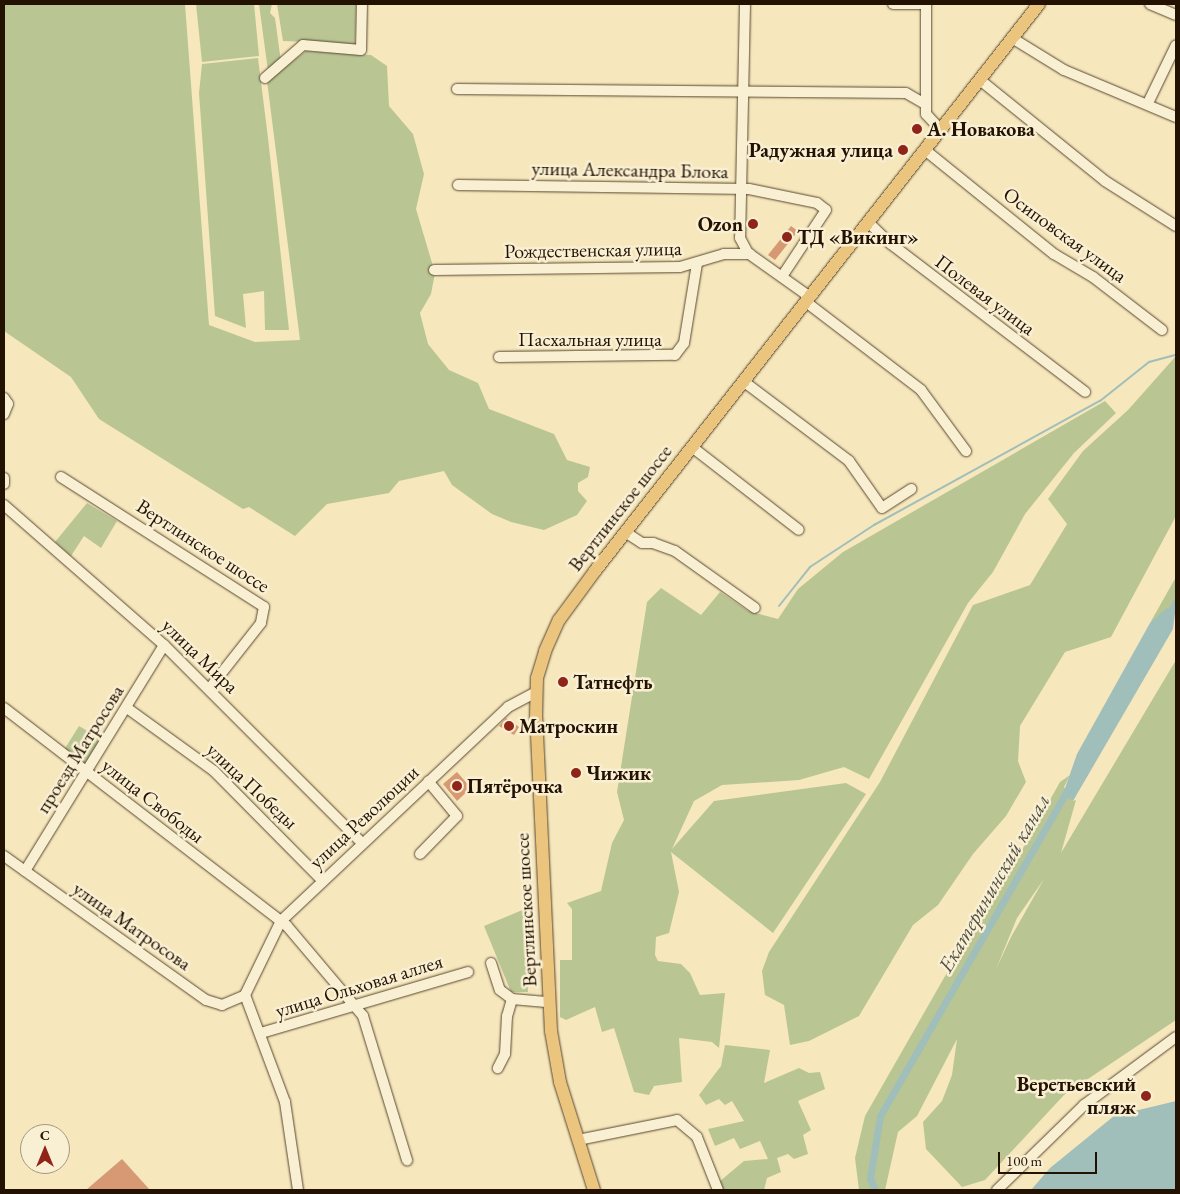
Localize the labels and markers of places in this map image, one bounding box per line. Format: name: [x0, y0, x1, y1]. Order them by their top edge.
place label: А. Новакова: [927, 117, 1035, 141]
marker: А. Новакова: [911, 123, 923, 135]
place label: Радужная улица: [749, 138, 893, 162]
marker: Радужная улица: [897, 144, 909, 156]
place label: Ozon: [698, 212, 743, 236]
marker: Ozon: [747, 218, 759, 230]
place label: ТД «Викинг»: [797, 225, 919, 249]
marker: ТД «Викинг»: [781, 231, 793, 243]
place label: Татнефть: [573, 670, 653, 694]
marker: Татнефть: [557, 676, 569, 688]
place label: Матроскин: [519, 714, 618, 738]
marker: Матроскин: [503, 720, 515, 732]
place label: Чижик: [586, 761, 651, 785]
marker: Чижик: [570, 767, 582, 779]
place label: Пятёрочка: [467, 774, 563, 798]
marker: Пятёрочка: [451, 780, 463, 792]
place label: Веретьевский пляж: [1017, 1072, 1136, 1119]
marker: Веретьевский пляж: [1140, 1090, 1152, 1102]

